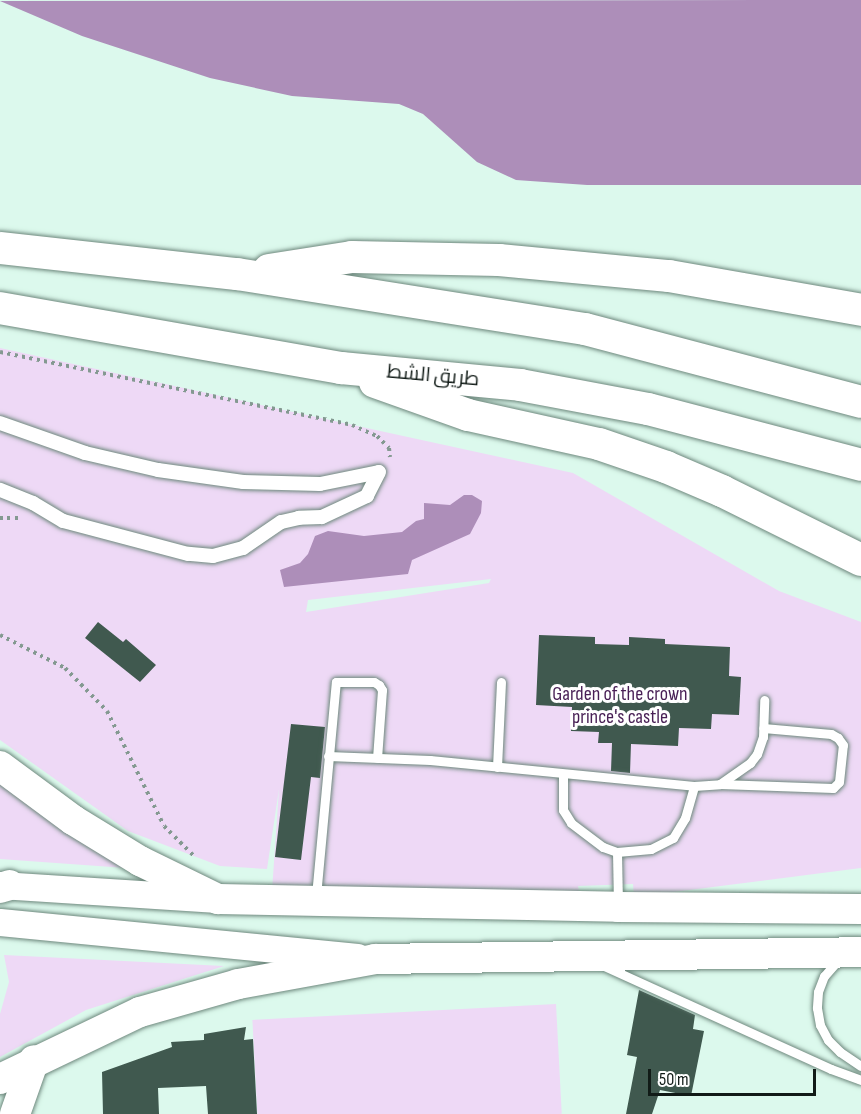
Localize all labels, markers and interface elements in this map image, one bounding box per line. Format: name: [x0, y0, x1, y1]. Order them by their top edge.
street label: طريق الشط: [386, 360, 480, 392]
park label: Garden of the crown prince's castle: [552, 682, 688, 729]
scale bar: [651, 1057, 819, 1095]
text: 50 m: [659, 1069, 689, 1090]

